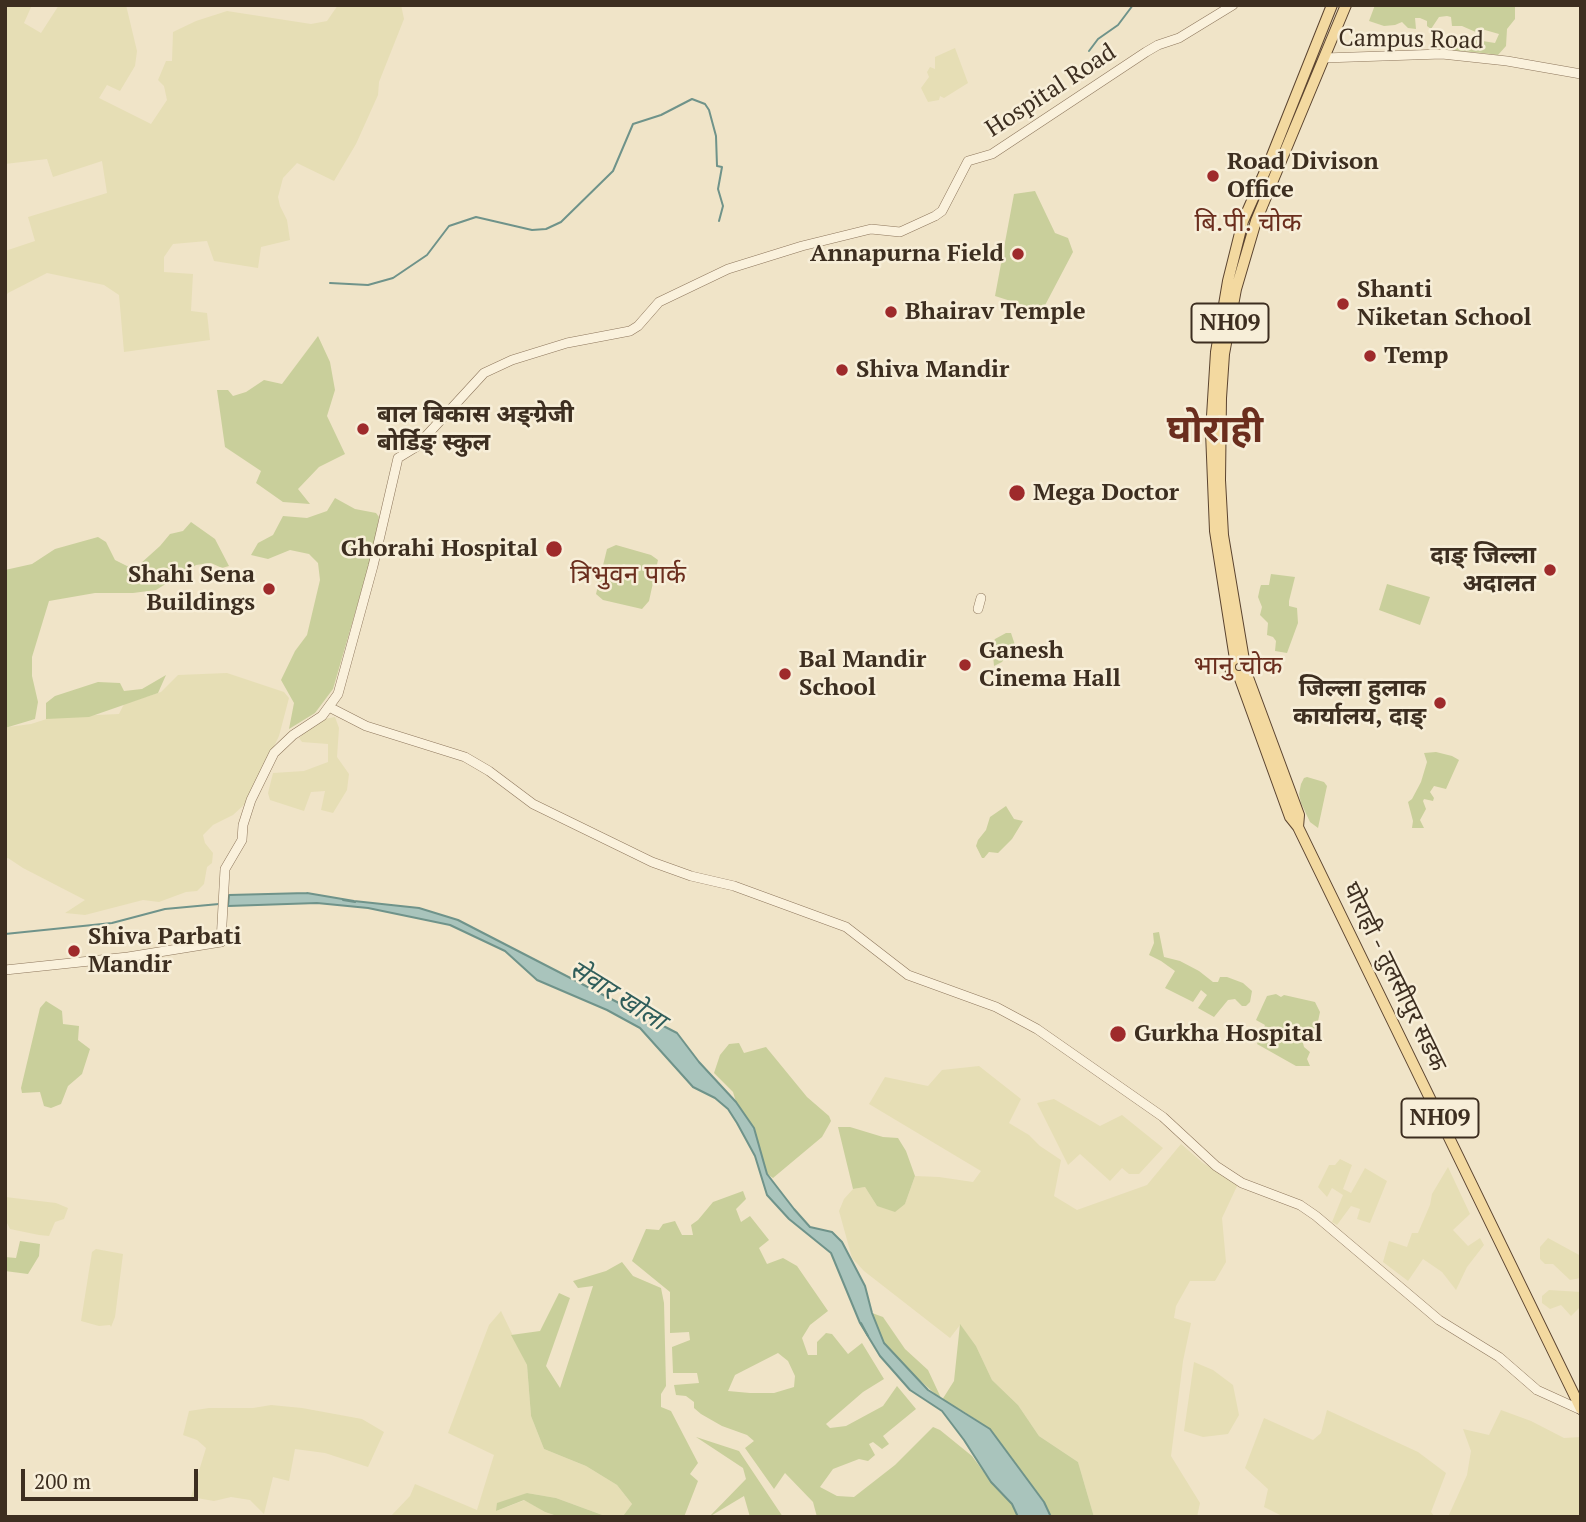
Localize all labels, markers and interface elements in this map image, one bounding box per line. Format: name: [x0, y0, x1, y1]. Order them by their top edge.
street label: Campus Road: [1338, 24, 1484, 56]
street label: Hospital Road: [980, 38, 1122, 144]
place label: Road Divison Office: [1227, 148, 1379, 204]
marker: Road Divison Office: [1205, 168, 1221, 184]
district label: बि.पी. चोक: [1194, 208, 1302, 240]
place label: Annapurna Field: [810, 240, 1004, 268]
marker: Annapurna Field: [1010, 246, 1026, 262]
place label: Shanti Niketan School: [1357, 276, 1531, 332]
marker: Shanti Niketan School: [1335, 296, 1351, 312]
place label: Bhairav Temple: [905, 298, 1086, 326]
marker: Bhairav Temple: [883, 304, 899, 320]
road number: NH09: [1192, 304, 1268, 342]
place label: Temp: [1384, 342, 1448, 370]
marker: Temp: [1362, 348, 1378, 364]
place label: Shiva Mandir: [856, 356, 1009, 384]
marker: Shiva Mandir: [834, 362, 850, 378]
place label: बाल बिकास अङ्ग्रेजी बोर्डिङ् स्कुल: [377, 401, 574, 457]
district label: घोराही: [1167, 408, 1263, 454]
marker: बाल बिकास अङ्ग्रेजी बोर्डिङ् स्कुल: [355, 421, 371, 437]
place label: Mega Doctor: [1033, 479, 1179, 507]
marker: Mega Doctor: [1007, 483, 1027, 503]
place label: Ghorahi Hospital: [341, 535, 538, 563]
marker: Ghorahi Hospital: [544, 539, 564, 559]
place label: दाङ् जिल्ला अदालत: [1430, 542, 1536, 598]
district label: त्रिभुवन पार्क: [570, 560, 686, 592]
place label: Shahi Sena Buildings: [128, 561, 255, 617]
marker: दाङ् जिल्ला अदालत: [1542, 562, 1558, 578]
marker: Shahi Sena Buildings: [261, 581, 277, 597]
place label: Ganesh Cinema Hall: [979, 637, 1121, 693]
place label: Bal Mandir School: [799, 646, 926, 702]
district label: भानु चोक: [1194, 651, 1282, 683]
marker: Ganesh Cinema Hall: [957, 657, 973, 673]
marker: Bal Mandir School: [777, 666, 793, 682]
place label: जिल्ला हुलाक कार्यालय, दाङ्: [1293, 675, 1426, 731]
marker: जिल्ला हुलाक कार्यालय, दाङ्: [1432, 695, 1448, 711]
street label: घोराही - तुलसीपुर सडक: [1336, 878, 1452, 1076]
place label: Shiva Parbati Mandir: [88, 923, 241, 979]
marker: Shiva Parbati Mandir: [66, 943, 82, 959]
water label: सेवार खोला: [563, 954, 671, 1038]
place label: Gurkha Hospital: [1134, 1020, 1323, 1048]
marker: Gurkha Hospital: [1108, 1024, 1128, 1044]
road number: NH09: [1402, 1098, 1478, 1138]
scale bar: [24, 1456, 201, 1500]
text: 200 m: [34, 1467, 91, 1495]

